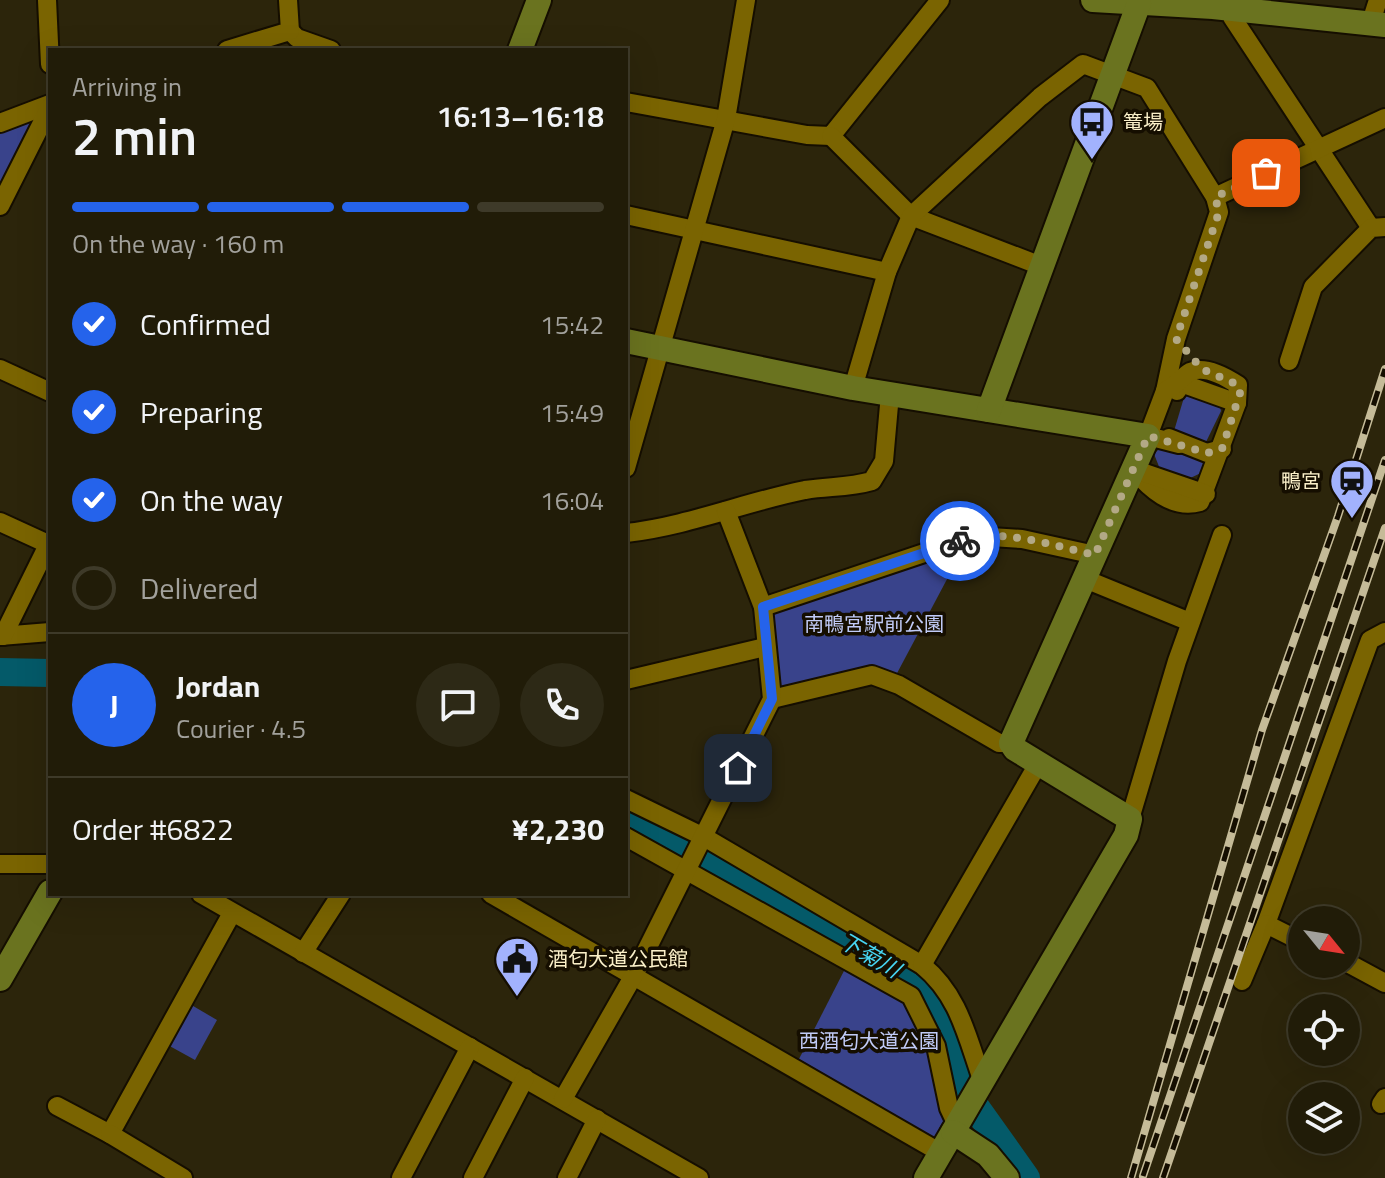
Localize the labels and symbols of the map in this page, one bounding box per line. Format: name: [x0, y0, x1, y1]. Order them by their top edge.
bus stop icon: 篭場: [1068, 98, 1116, 161]
place label: 篭場: [1123, 106, 1163, 137]
pin: [1232, 139, 1300, 207]
station icon: 鴨宮: [1328, 457, 1376, 520]
place label: 鴨宮: [1281, 465, 1321, 496]
courier: [920, 501, 1000, 581]
park label: 南鴨宮駅前公園: [804, 608, 944, 639]
pin: [704, 734, 772, 802]
north arrow: [1288, 906, 1360, 978]
water label: 下菊川: [833, 924, 909, 987]
public building icon: 酒匂大道公民館: [493, 935, 541, 998]
place label: 酒匂大道公民館: [548, 943, 688, 974]
park label: 西酒匂大道公園: [799, 1025, 939, 1056]

